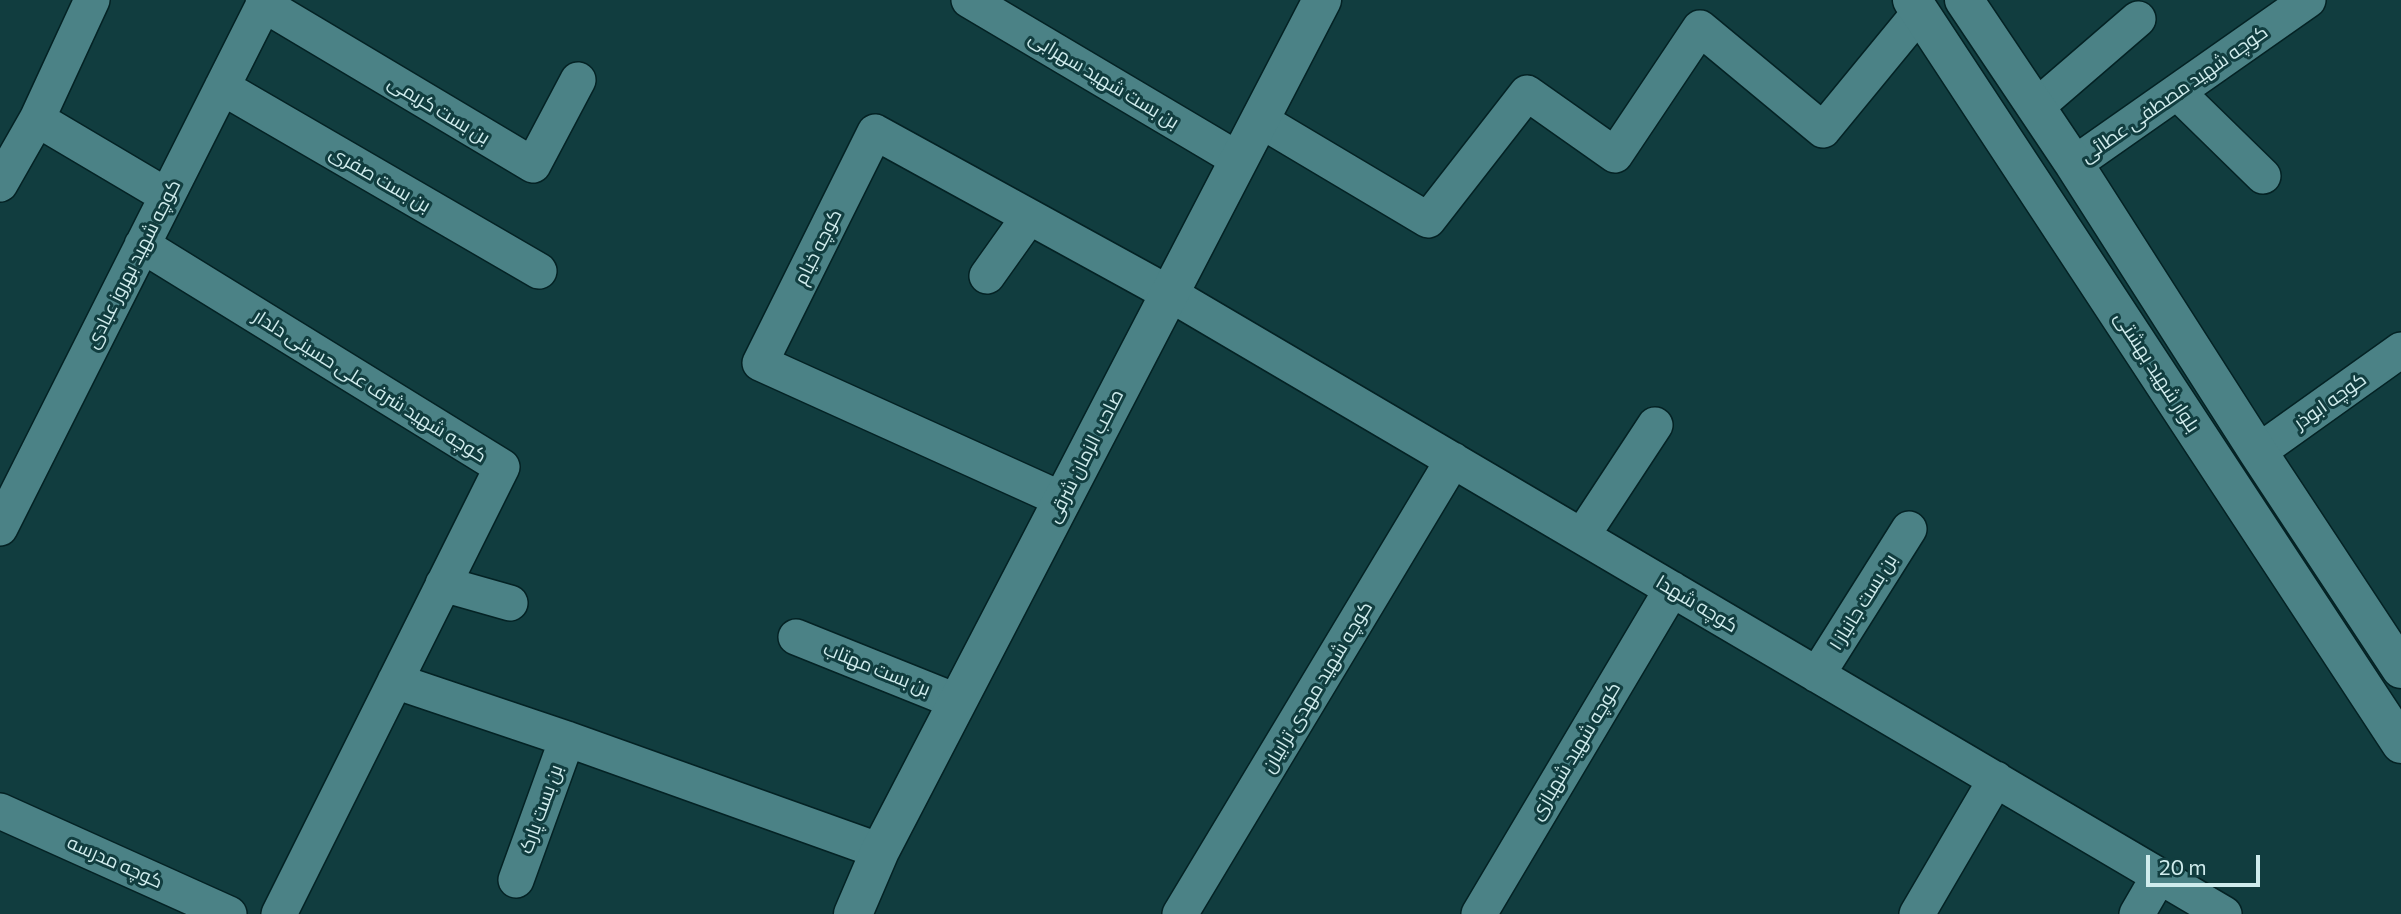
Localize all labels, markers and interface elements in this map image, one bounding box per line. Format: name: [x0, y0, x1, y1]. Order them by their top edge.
street label: کوچه شهید مصطفی عطائی: [2076, 20, 2272, 168]
street label: بن بست شهید سهرابی: [1025, 26, 1183, 134]
street label: بن بست کریمی: [384, 71, 494, 149]
street label: بن بست صفری: [325, 141, 435, 217]
street label: کوچه شهید بهروز عبادی: [80, 176, 186, 352]
street label: کوچه خیام: [789, 205, 847, 289]
street label: کوچه شهید شرف علی حسینی دلدار: [249, 305, 491, 467]
street label: بلوار شهید بهشتی: [2109, 307, 2205, 437]
street label: کوچه ابوذر: [2289, 368, 2371, 434]
street label: صاحب الزمان شرقی: [1042, 385, 1128, 527]
street label: بن بست جانباز ۱: [1824, 550, 1902, 654]
street label: کوچه شهدا: [1652, 571, 1742, 637]
street label: کوچه شهید مهدی ترابیان: [1257, 597, 1377, 777]
street label: بن بست مهتاب: [820, 637, 934, 701]
street label: کوچه شهید شهبازی: [1525, 678, 1625, 824]
street label: بن بست پارک: [514, 761, 568, 857]
street label: کوچه مدرسه: [64, 831, 166, 893]
scale bar: [2149, 841, 2263, 885]
text: 20 m: [2159, 854, 2207, 879]

